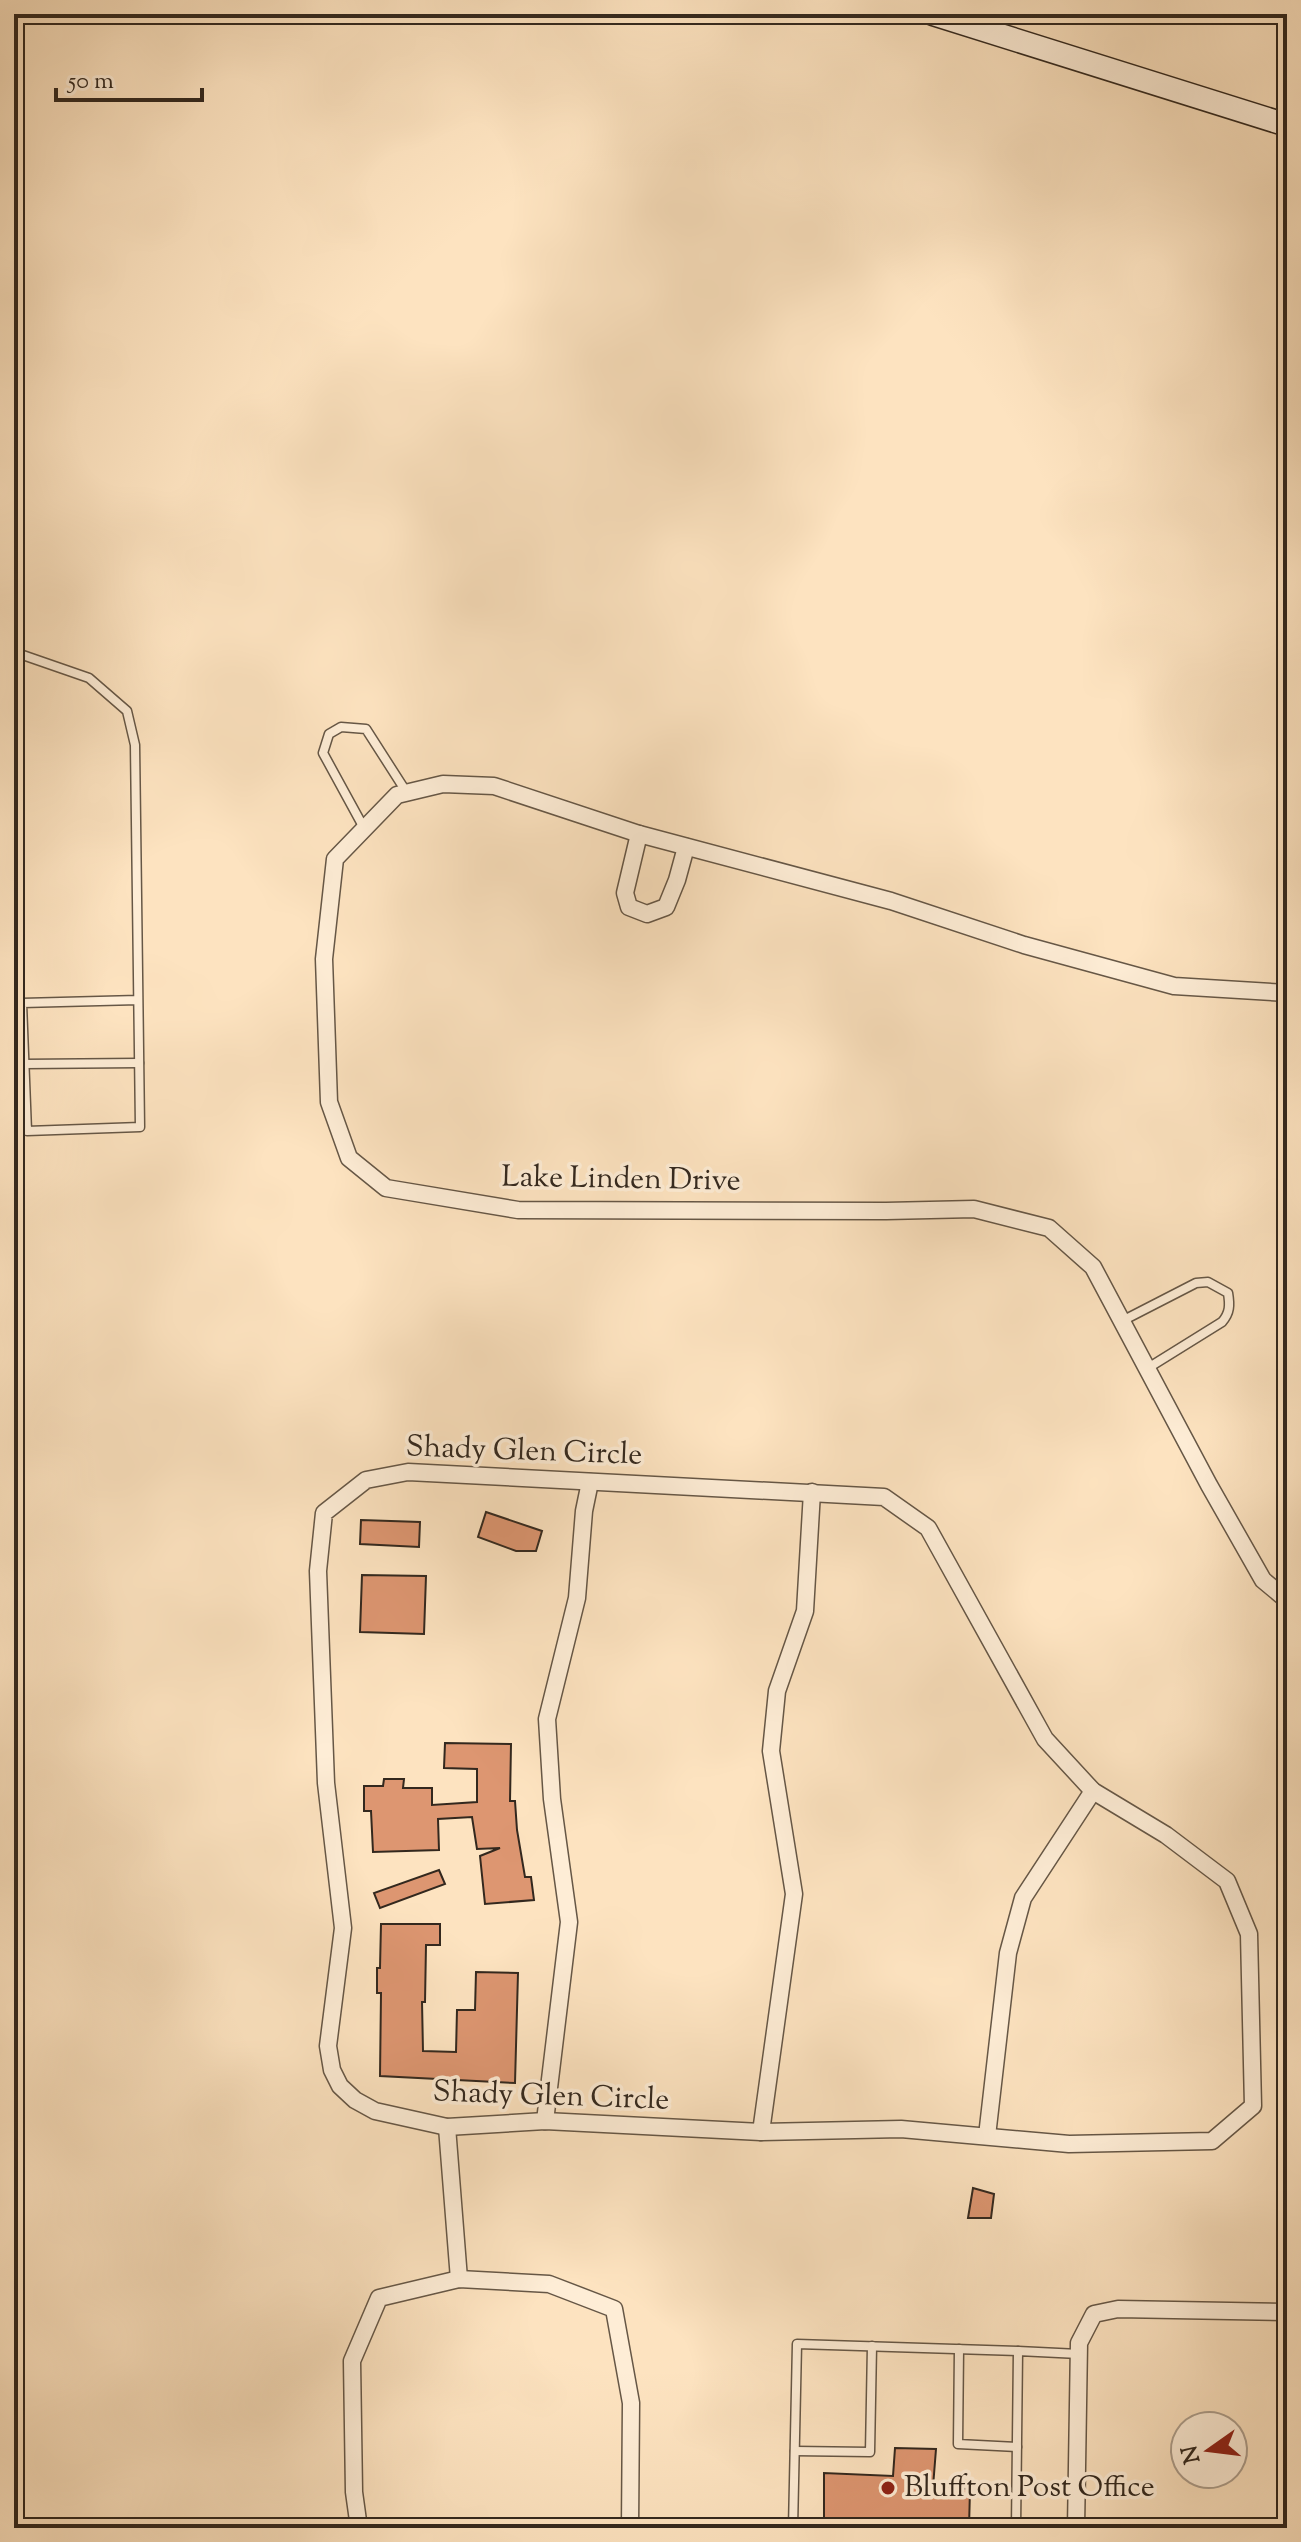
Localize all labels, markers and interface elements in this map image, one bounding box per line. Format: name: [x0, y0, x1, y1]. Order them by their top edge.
scale bar: [56, 52, 202, 102]
text: 50 m: [66, 65, 114, 99]
street label: Lake Linden Drive: [501, 1156, 741, 1204]
street label: Shady Glen Circle: [405, 1426, 643, 1478]
street label: Shady Glen Circle: [432, 2071, 670, 2123]
north arrow: [1169, 2410, 1249, 2490]
text: N: [1175, 2441, 1210, 2467]
place label: Bluffton Post Office: [904, 2467, 1155, 2510]
marker: Bluffton Post Office: [879, 2479, 897, 2497]

